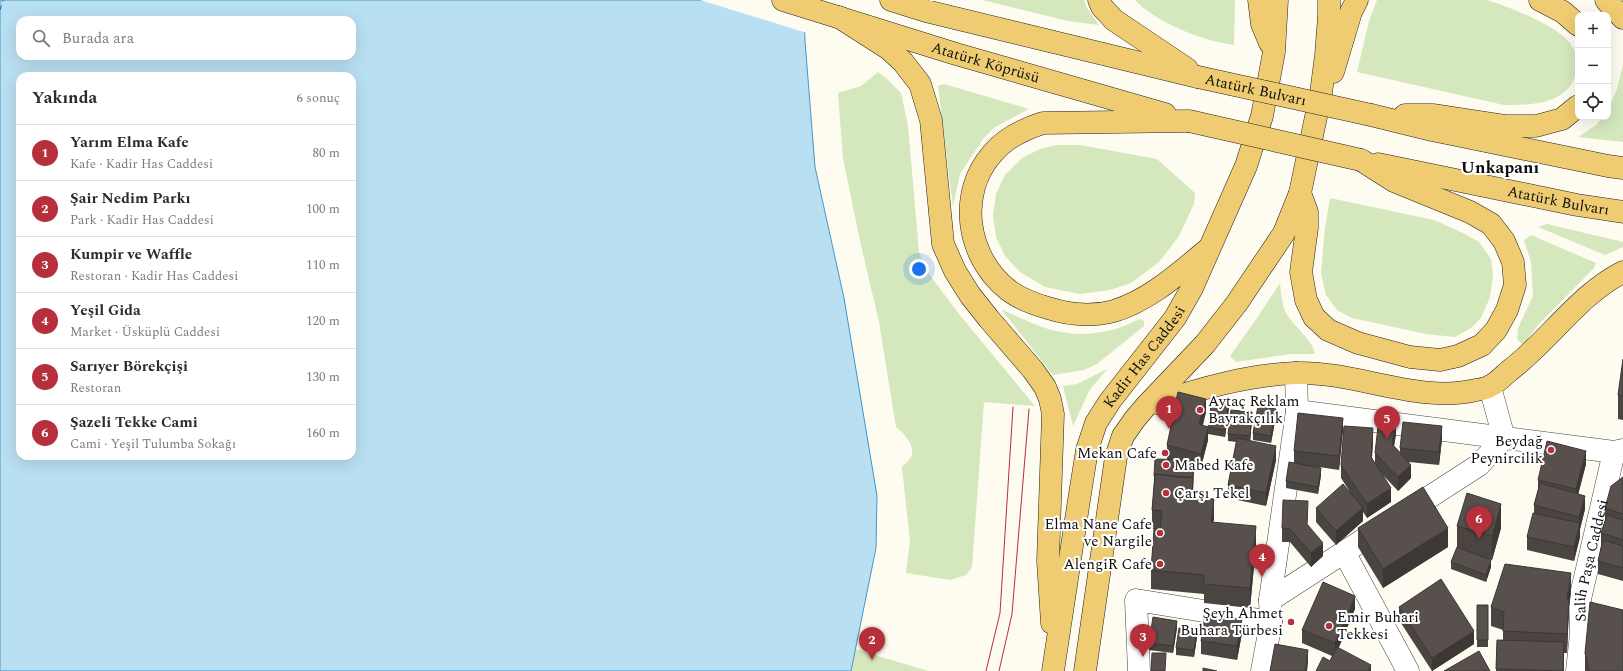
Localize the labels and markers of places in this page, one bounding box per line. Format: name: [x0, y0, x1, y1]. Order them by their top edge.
place label: Aytaç Reklam Bayrakçılık: [1208, 390, 1300, 430]
pin: 1: [1156, 396, 1182, 429]
marker: Aytaç Reklam Bayrakçılık: [1195, 405, 1205, 415]
pin: 5: [1374, 406, 1400, 439]
place label: Beydağ Peynircilik: [1471, 430, 1543, 470]
place label: Mekan Cafe: [1077, 442, 1157, 465]
marker: Beydağ Peynircilik: [1546, 445, 1556, 455]
marker: Mekan Cafe: [1160, 448, 1170, 458]
place label: Mabed Kafe: [1174, 454, 1254, 477]
marker: Mabed Kafe: [1161, 460, 1171, 470]
place label: Çarşı Tekel: [1174, 482, 1249, 505]
marker: Çarşı Tekel: [1161, 488, 1171, 498]
pin: 6: [1466, 506, 1492, 539]
place label: Elma Nane Cafe ve Nargile: [1045, 513, 1152, 553]
marker: Elma Nane Cafe ve Nargile: [1155, 528, 1165, 538]
pin: 4: [1249, 544, 1275, 577]
place label: AlengiR Cafe: [1064, 553, 1152, 576]
marker: AlengiR Cafe: [1155, 559, 1165, 569]
place label: Şeyh Ahmet Buhara Türbesi: [1180, 602, 1283, 642]
place label: Emir Buhari Tekkesi: [1337, 606, 1419, 646]
marker: Şeyh Ahmet Buhara Türbesi: [1286, 617, 1296, 627]
marker: Emir Buhari Tekkesi: [1324, 621, 1334, 631]
pin: 3: [1130, 624, 1156, 657]
pin: 2: [859, 627, 885, 660]

